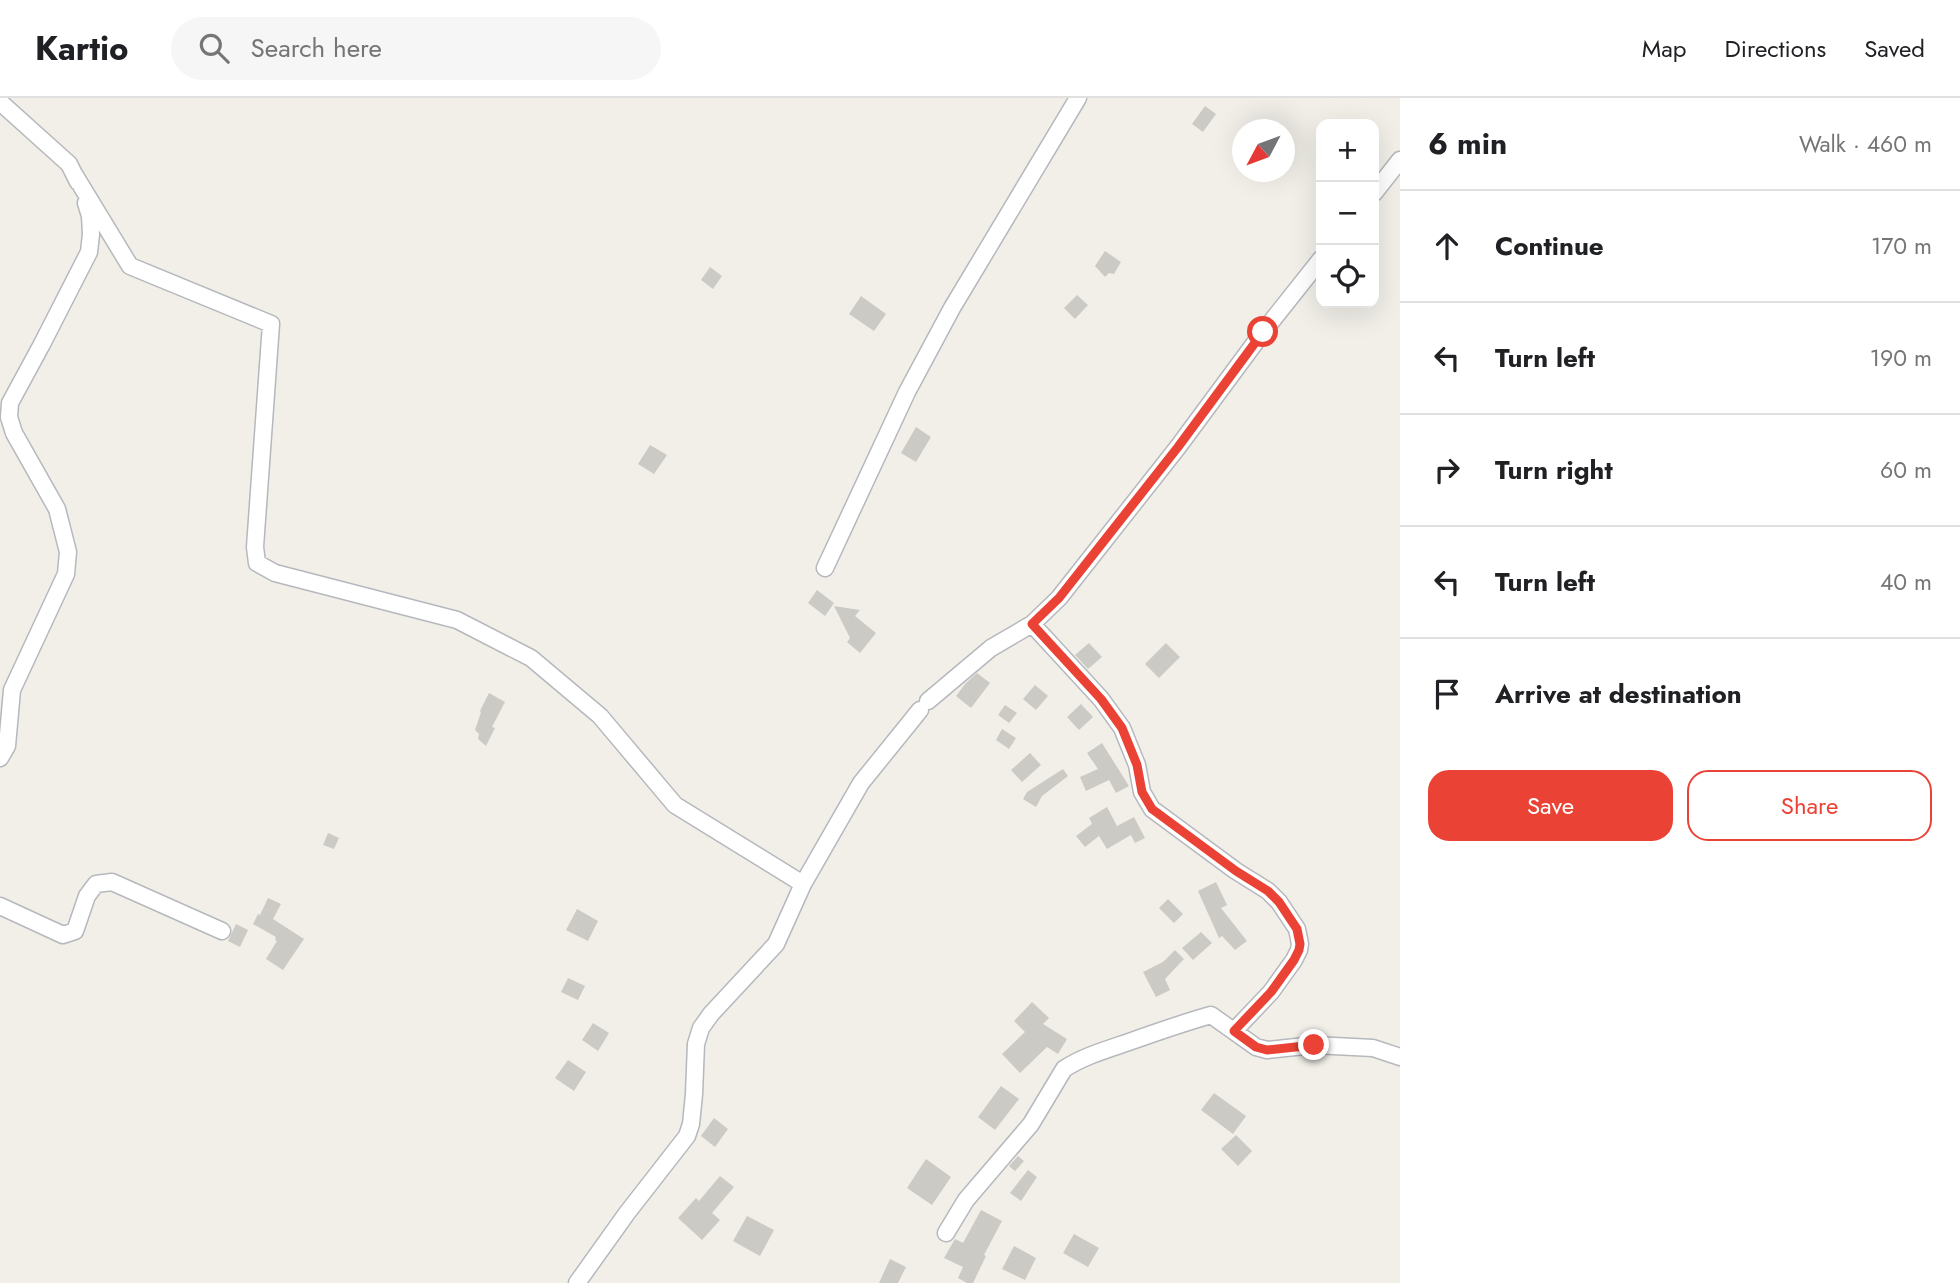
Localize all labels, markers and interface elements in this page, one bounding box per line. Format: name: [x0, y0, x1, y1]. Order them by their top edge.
search box: [171, 17, 661, 80]
text: Kartio: [35, 25, 129, 72]
icon: search: [195, 29, 233, 67]
text: Search here: [251, 29, 382, 67]
text: Map: [1642, 31, 1687, 66]
text: Directions: [1725, 31, 1826, 66]
text: Saved: [1864, 31, 1925, 66]
north arrow: [1232, 119, 1295, 182]
map controls: [1316, 119, 1379, 308]
button: +: [1316, 119, 1379, 182]
text: 6 min: [1428, 122, 1507, 165]
text: Walk · 460 m: [1799, 127, 1932, 161]
button: −: [1316, 182, 1379, 245]
icon: ahead: [1428, 227, 1466, 265]
text: Continue: [1495, 227, 1604, 265]
text: 170 m: [1871, 229, 1932, 263]
button: locate: [1316, 245, 1379, 308]
route start: [1247, 316, 1278, 347]
icon: left: [1428, 339, 1466, 377]
text: Turn left: [1495, 339, 1595, 377]
text: 190 m: [1870, 341, 1932, 375]
icon: right: [1428, 451, 1466, 489]
text: Turn right: [1495, 451, 1613, 489]
text: 60 m: [1880, 453, 1932, 487]
icon: left: [1428, 563, 1466, 601]
text: Turn left: [1495, 563, 1595, 601]
text: 40 m: [1880, 565, 1932, 599]
icon: arrive: [1428, 675, 1466, 713]
text: Arrive at destination: [1495, 675, 1742, 713]
button: Save: [1428, 770, 1673, 841]
button: Share: [1687, 770, 1932, 841]
route end: [1298, 1029, 1329, 1060]

